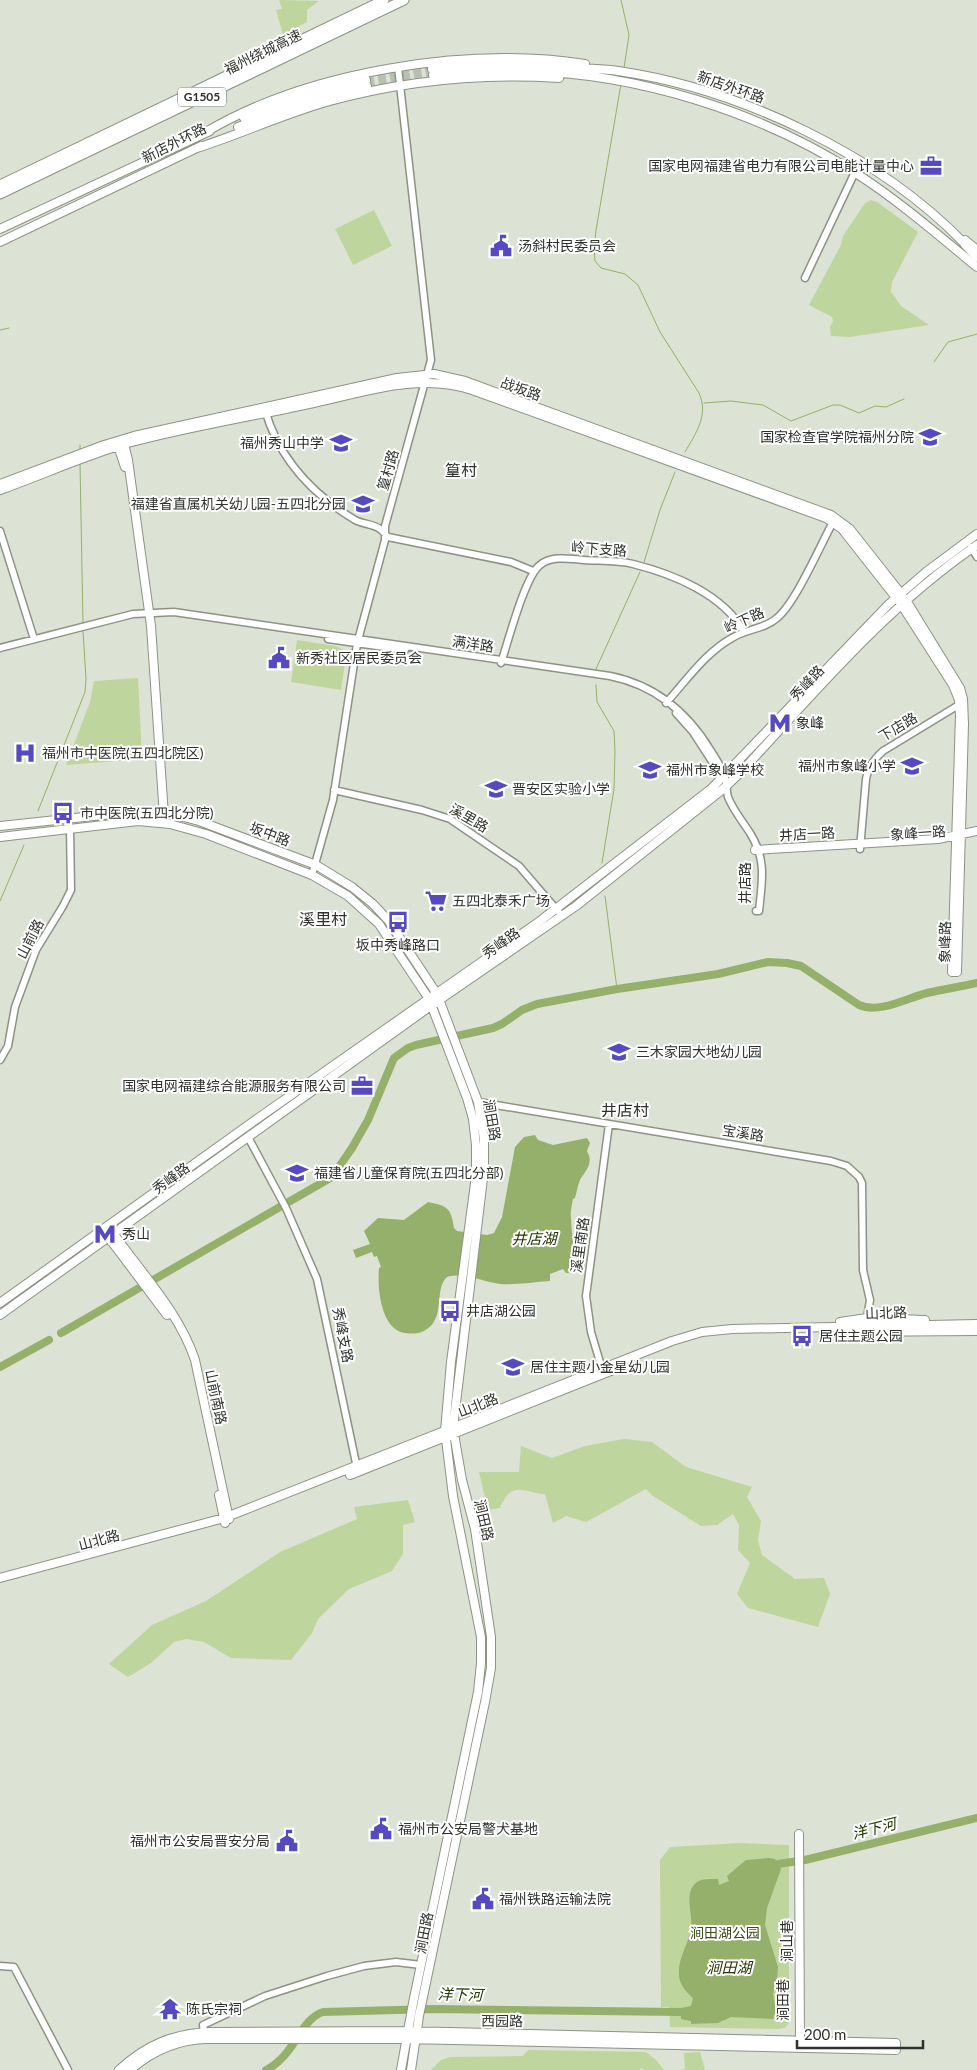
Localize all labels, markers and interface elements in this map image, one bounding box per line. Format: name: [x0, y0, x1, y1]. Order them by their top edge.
street label: 福州绕城高速: [221, 25, 304, 78]
street label: 新店外环路: [695, 67, 767, 106]
road number: G1505: [178, 88, 226, 106]
street label: 新店外环路: [139, 119, 209, 166]
office icon: 国家电网福建省电力有限公司电能计量中心: [918, 153, 944, 179]
place label: 国家电网福建省电力有限公司电能计量中心: [648, 157, 914, 174]
public building icon: 汤斜村民委员会: [488, 233, 514, 259]
place label: 汤斜村民委员会: [518, 237, 616, 254]
street label: 战坂路: [499, 373, 544, 404]
school or university icon: 国家检查官学院福州分院: [917, 424, 943, 450]
place label: 国家检查官学院福州分院: [760, 428, 914, 445]
school or university icon: 福州秀山中学: [328, 430, 354, 456]
place label: 福州秀山中学: [240, 434, 324, 451]
street label: 篁村路: [374, 447, 401, 492]
district label: 篁村: [445, 460, 477, 479]
school or university icon: 福建省直属机关幼儿园-五四北分园: [350, 491, 376, 517]
place label: 福建省直属机关幼儿园-五四北分园: [131, 495, 346, 512]
street label: 岭下支路: [571, 538, 628, 559]
street label: 岭下路: [721, 603, 766, 636]
street label: 满洋路: [451, 632, 495, 655]
public building icon: 新秀社区居民委员会: [266, 645, 292, 671]
place label: 新秀社区居民委员会: [296, 649, 422, 666]
street label: 秀峰路: [786, 662, 827, 704]
street label: 下店路: [875, 708, 920, 745]
metro station icon: 象峰: [767, 710, 793, 736]
place label: 象峰: [796, 714, 824, 731]
hospital icon: 福州市中医院(五四北院区): [12, 740, 38, 766]
place label: 福州市中医院(五四北院区): [42, 744, 204, 761]
school or university icon: 福州市象峰小学: [899, 753, 925, 779]
school or university icon: 福州市象峰学校: [637, 757, 663, 783]
place label: 福州市象峰小学: [798, 757, 896, 774]
place label: 福州市象峰学校: [666, 761, 764, 778]
school or university icon: 晋安区实验小学: [483, 776, 509, 802]
place label: 晋安区实验小学: [512, 780, 610, 797]
bus stop icon: 市中医院(五四北分院): [50, 800, 76, 826]
street label: 溪里路: [447, 800, 492, 835]
place label: 市中医院(五四北分院): [80, 804, 214, 821]
street label: 坂中路: [248, 818, 293, 849]
street label: 象峰一路: [889, 822, 946, 843]
street label: 井店一路: [779, 824, 835, 843]
street label: 井店路: [736, 862, 753, 904]
supermarket icon: 五四北泰禾广场: [423, 888, 449, 914]
place label: 五四北泰禾广场: [452, 892, 550, 909]
district label: 溪里村: [299, 909, 347, 928]
bus stop icon: 坂中秀峰路口: [385, 909, 411, 935]
street label: 山前路: [12, 916, 47, 961]
street label: 象峰路: [936, 921, 953, 963]
street label: 秀峰路: [479, 924, 523, 962]
place label: 坂中秀峰路口: [356, 936, 440, 953]
school or university icon: 三木家园大地幼儿园: [606, 1039, 632, 1065]
place label: 三木家园大地幼儿园: [636, 1043, 762, 1060]
office icon: 国家电网福建综合能源服务有限公司: [349, 1073, 375, 1099]
place label: 国家电网福建综合能源服务有限公司: [122, 1077, 346, 1094]
street label: 涧田路: [480, 1098, 505, 1142]
district label: 井店村: [601, 1100, 649, 1119]
street label: 宝溪路: [721, 1121, 765, 1144]
street label: 秀峰路: [149, 1158, 193, 1197]
school or university icon: 福建省儿童保育院(五四北分部): [284, 1160, 310, 1186]
place label: 福建省儿童保育院(五四北分部): [314, 1164, 504, 1181]
street label: 溪里南路: [567, 1216, 592, 1274]
metro station icon: 秀山: [92, 1221, 118, 1247]
place label: 秀山: [122, 1225, 150, 1242]
water label: 井店湖: [511, 1229, 558, 1247]
bus stop icon: 井店湖公园: [437, 1298, 463, 1324]
place label: 井店湖公园: [466, 1302, 536, 1319]
street label: 山北路: [865, 1303, 907, 1322]
street label: 秀峰支路: [330, 1306, 357, 1364]
bus stop icon: 居住主题公园: [789, 1323, 815, 1349]
place label: 居住主题公园: [819, 1327, 903, 1344]
school or university icon: 居住主题小金星幼儿园: [500, 1354, 526, 1380]
place label: 居住主题小金星幼儿园: [530, 1358, 670, 1375]
street label: 山前南路: [202, 1368, 231, 1426]
street label: 山北路: [455, 1389, 500, 1420]
street label: 涧田路: [471, 1498, 497, 1542]
street label: 山北路: [76, 1526, 121, 1553]
water label: 洋下河: [850, 1813, 901, 1842]
public building icon: 福州市公安局警犬基地: [368, 1816, 394, 1842]
place label: 福州市公安局警犬基地: [398, 1820, 538, 1837]
public building icon: 福州市公安局晋安分局: [274, 1828, 300, 1854]
place label: 福州市公安局晋安分局: [130, 1832, 270, 1849]
public building icon: 福州铁路运输法院: [470, 1886, 496, 1912]
place label: 福州铁路运输法院: [499, 1890, 611, 1907]
street label: 涧田路: [411, 1911, 436, 1955]
street label: 涧山巷: [778, 1920, 795, 1962]
park label: 涧田湖公园: [690, 1924, 760, 1941]
water label: 涧田湖: [706, 1958, 753, 1976]
street label: 涧田巷: [774, 1979, 791, 2021]
water label: 洋下河: [437, 1985, 486, 2003]
temple icon: 陈氏宗祠: [157, 1996, 183, 2022]
place label: 陈氏宗祠: [186, 2000, 242, 2017]
street label: 西园路: [481, 2012, 523, 2029]
scale bar: [797, 2018, 923, 2050]
text: 200 m: [804, 2025, 846, 2043]

